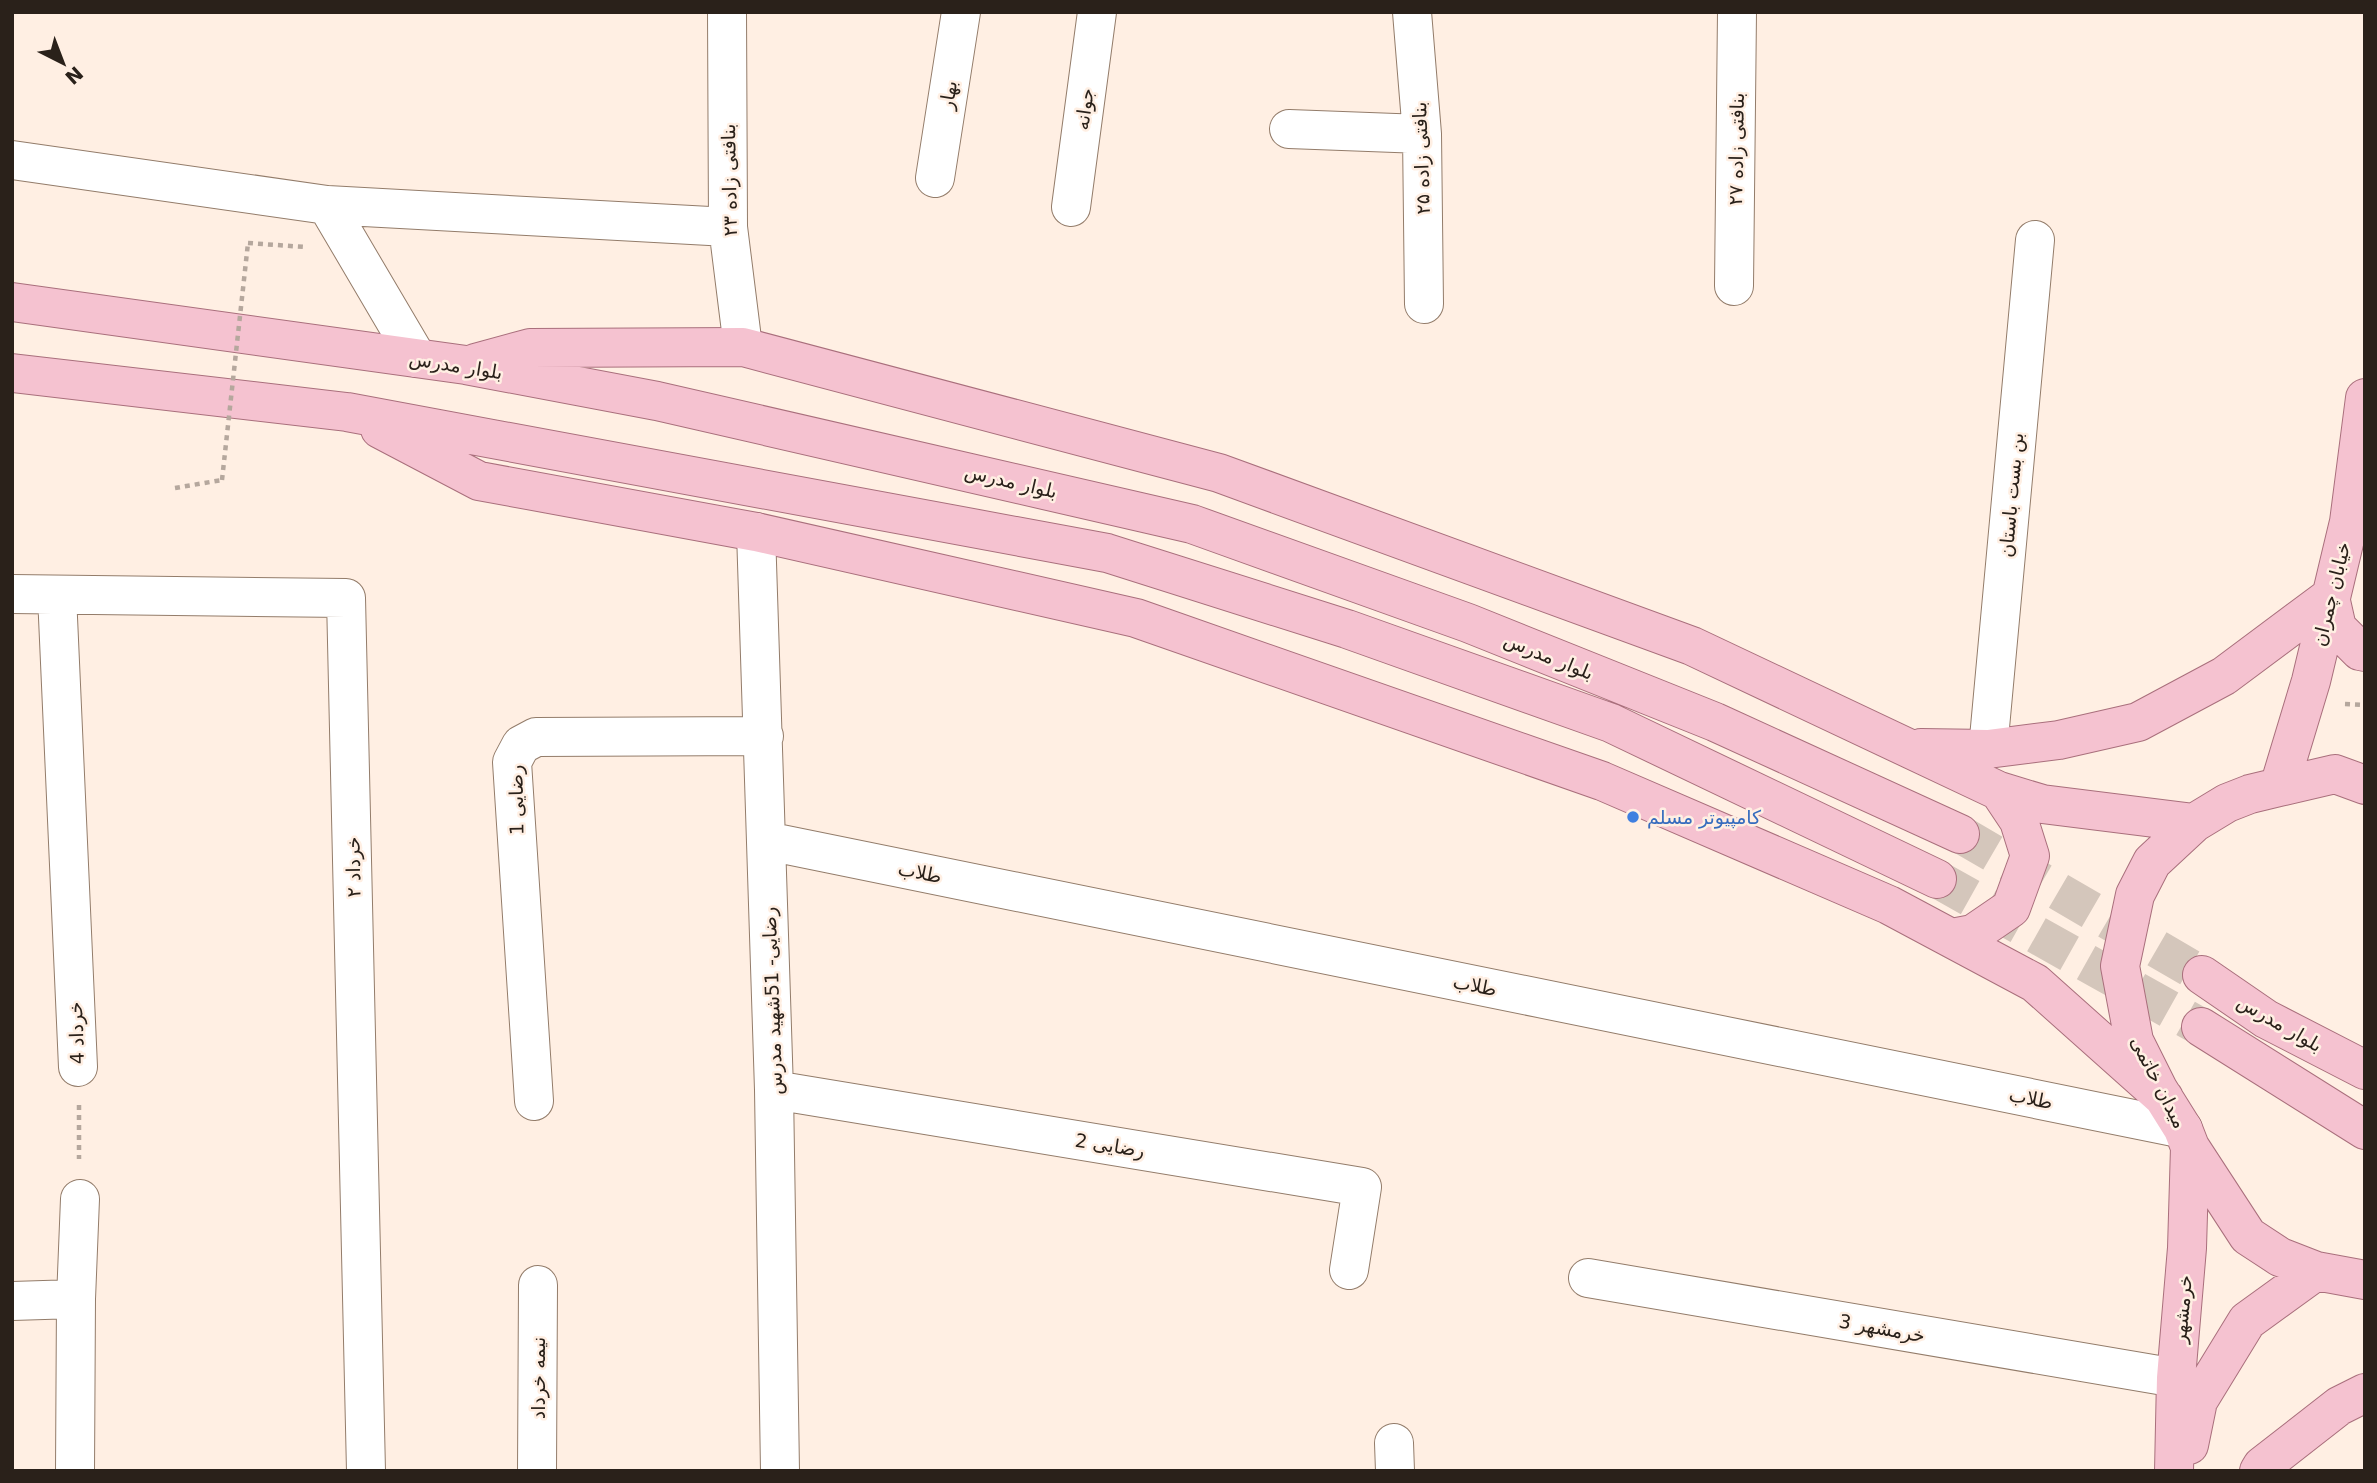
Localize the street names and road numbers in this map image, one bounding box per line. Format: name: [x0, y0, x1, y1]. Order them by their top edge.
street label: بهار: [935, 79, 962, 112]
street label: جوانه: [1070, 87, 1099, 132]
street label: بنافتی زاده ۲۷: [1724, 92, 1749, 206]
street label: بنافتی زاده ۲۵: [1408, 101, 1435, 215]
street label: بنافتی زاده ۲۳: [717, 123, 742, 237]
street label: بلوار مدرس: [408, 347, 504, 384]
street label: بن بست باستان: [1995, 432, 2028, 558]
street label: بلوار مدرس: [962, 460, 1059, 503]
street label: خیابان چمران: [2307, 540, 2356, 649]
street label: بلوار مدرس: [1501, 628, 1597, 685]
street label: رضایی 1: [504, 765, 529, 835]
street label: خرداد ۲: [341, 836, 366, 898]
street label: طلاب: [896, 857, 944, 887]
street label: رضایی- 51شهید مدرس: [758, 907, 787, 1095]
street label: طلاب: [1451, 970, 1499, 1000]
street label: بلوار مدرس: [2233, 990, 2326, 1057]
street label: خرداد 4: [64, 1001, 89, 1065]
street label: میدان خاتمی: [2126, 1032, 2192, 1132]
street label: طلاب: [2007, 1083, 2055, 1113]
street label: رضایی 2: [1073, 1129, 1146, 1162]
street label: خرمشهر: [2168, 1274, 2197, 1345]
street label: خرمشهر 3: [1837, 1310, 1927, 1347]
street label: نیمه خرداد: [527, 1337, 550, 1419]

